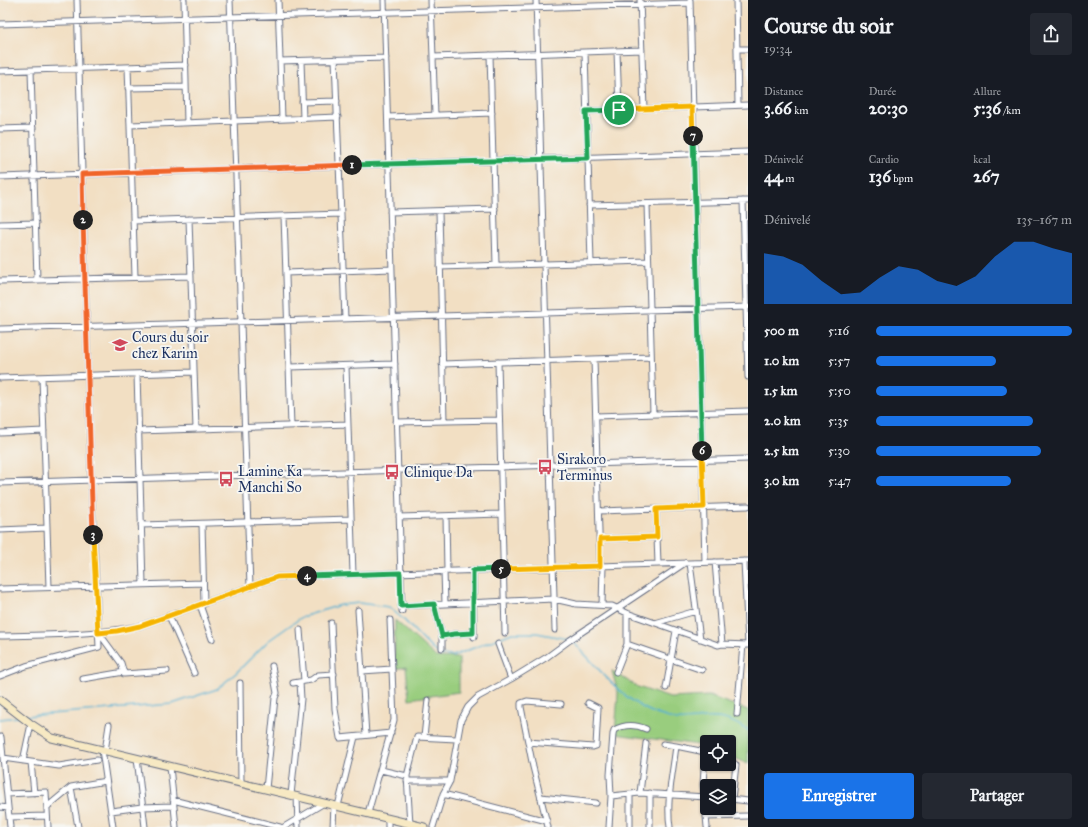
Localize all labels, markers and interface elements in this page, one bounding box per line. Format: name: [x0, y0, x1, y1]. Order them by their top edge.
text: Course du soir: [764, 12, 893, 39]
button: share: [1030, 13, 1072, 55]
text: 19:34: [764, 41, 792, 57]
text: Distance: [764, 85, 803, 98]
text: Durée: [869, 85, 896, 98]
text: Allure: [973, 85, 1001, 98]
pin: [602, 93, 636, 127]
text: 3.66: [764, 98, 792, 119]
text: 20:30: [869, 98, 908, 119]
text: 5:36: [973, 98, 1001, 119]
icon: arrive: [608, 99, 630, 121]
text: km: [792, 104, 809, 117]
text: /km: [1001, 104, 1021, 117]
pin: 7: [683, 126, 703, 146]
text: 7: [690, 129, 696, 142]
text: Dénivelé: [764, 153, 803, 166]
text: Cardio: [869, 153, 899, 166]
text: kcal: [973, 153, 991, 166]
pin: 1: [342, 155, 362, 175]
text: 1: [350, 158, 354, 171]
text: 44: [764, 166, 783, 187]
text: 136: [869, 166, 891, 187]
text: 267: [973, 166, 1000, 187]
text: m: [783, 172, 795, 185]
text: bpm: [891, 172, 913, 185]
pin: 2: [73, 210, 93, 230]
text: Dénivelé: [764, 212, 811, 228]
text: 135–167 m: [1016, 212, 1072, 228]
text: 2: [80, 213, 86, 226]
text: 500 m: [764, 323, 799, 339]
text: 5:16: [828, 323, 849, 339]
place label: Cours du soir chez Karim: [132, 329, 209, 362]
school or university icon: Cours du soir chez Karim: [111, 336, 129, 354]
text: 1.0 km: [764, 353, 799, 369]
text: 5:57: [828, 353, 850, 369]
text: 1.5 km: [764, 383, 797, 399]
text: 5:50: [828, 383, 851, 399]
text: 2.0 km: [764, 413, 801, 429]
text: 5:35: [828, 413, 849, 429]
pin: 6: [692, 441, 712, 461]
text: 2.5 km: [764, 443, 799, 459]
text: 5:30: [828, 443, 850, 459]
text: 6: [699, 444, 705, 457]
place label: Sirakoro Terminus: [557, 451, 612, 484]
bus stop icon: Sirakoro Terminus: [536, 458, 554, 476]
place label: Lamine Ka Manchi So: [238, 463, 302, 496]
bus stop icon: Clinique Da: [383, 463, 401, 481]
place label: Clinique Da: [404, 464, 473, 482]
bus stop icon: Lamine Ka Manchi So: [217, 470, 235, 488]
text: 3.0 km: [764, 473, 799, 489]
text: 5:47: [828, 473, 851, 489]
pin: 3: [83, 525, 103, 545]
text: 3: [91, 528, 95, 541]
pin: 5: [491, 559, 511, 579]
text: 5: [498, 562, 504, 575]
pin: 4: [297, 566, 317, 586]
text: 4: [304, 569, 310, 582]
map controls: [700, 735, 736, 815]
button: locate: [700, 735, 736, 771]
button: Enregistrer: [764, 773, 914, 819]
button: Partager: [922, 773, 1072, 819]
button: layers: [700, 779, 736, 815]

